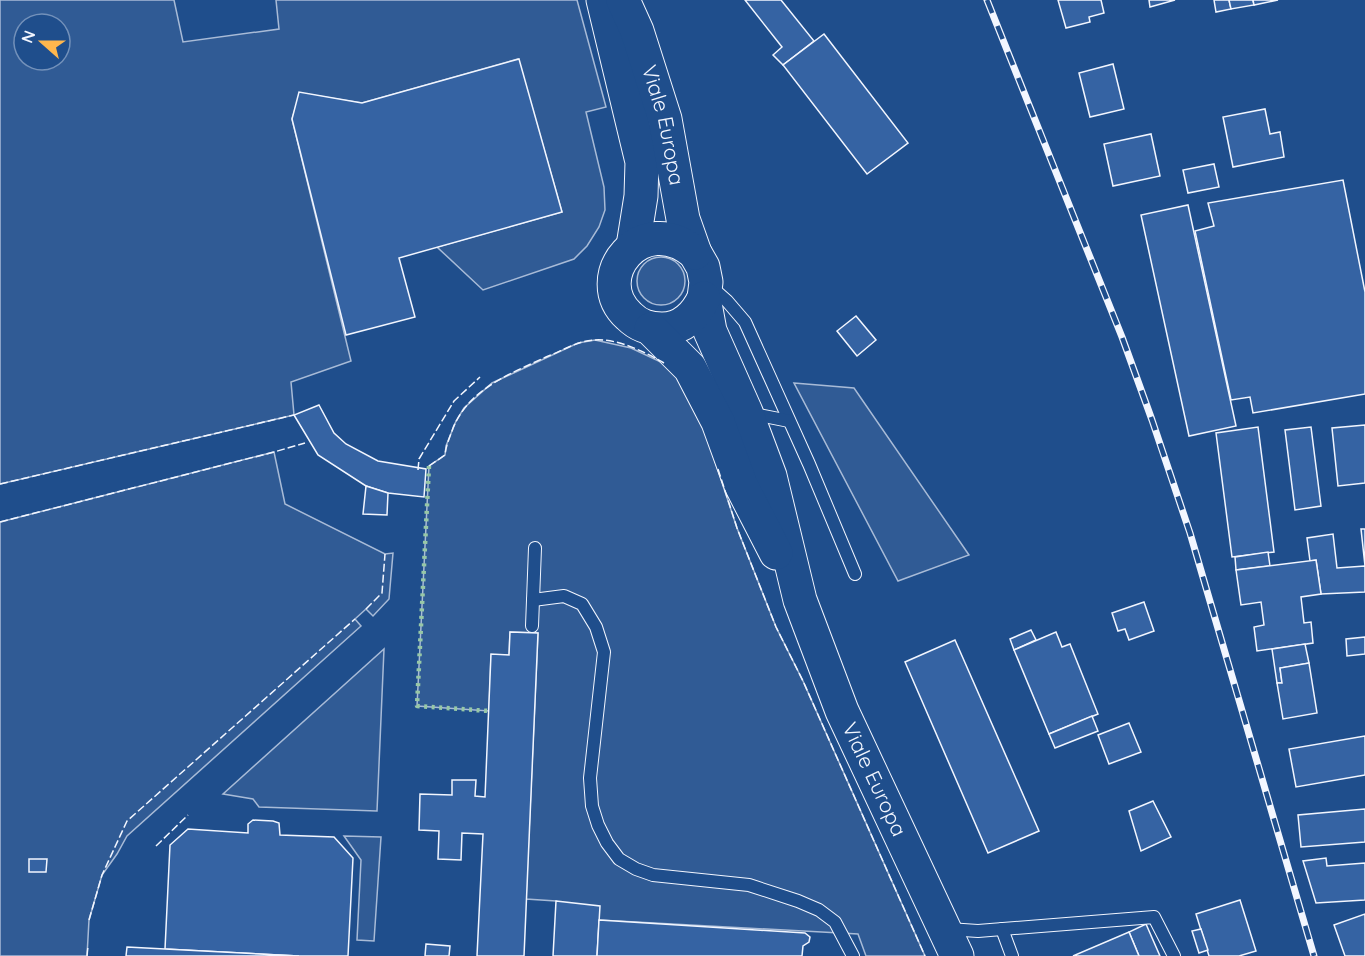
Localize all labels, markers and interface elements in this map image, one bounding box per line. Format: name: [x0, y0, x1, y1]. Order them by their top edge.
north arrow: [12, 12, 72, 72]
text: N: [17, 28, 39, 46]
street label: Viale Europa: [637, 62, 691, 187]
street label: Viale Europa: [837, 718, 913, 840]

